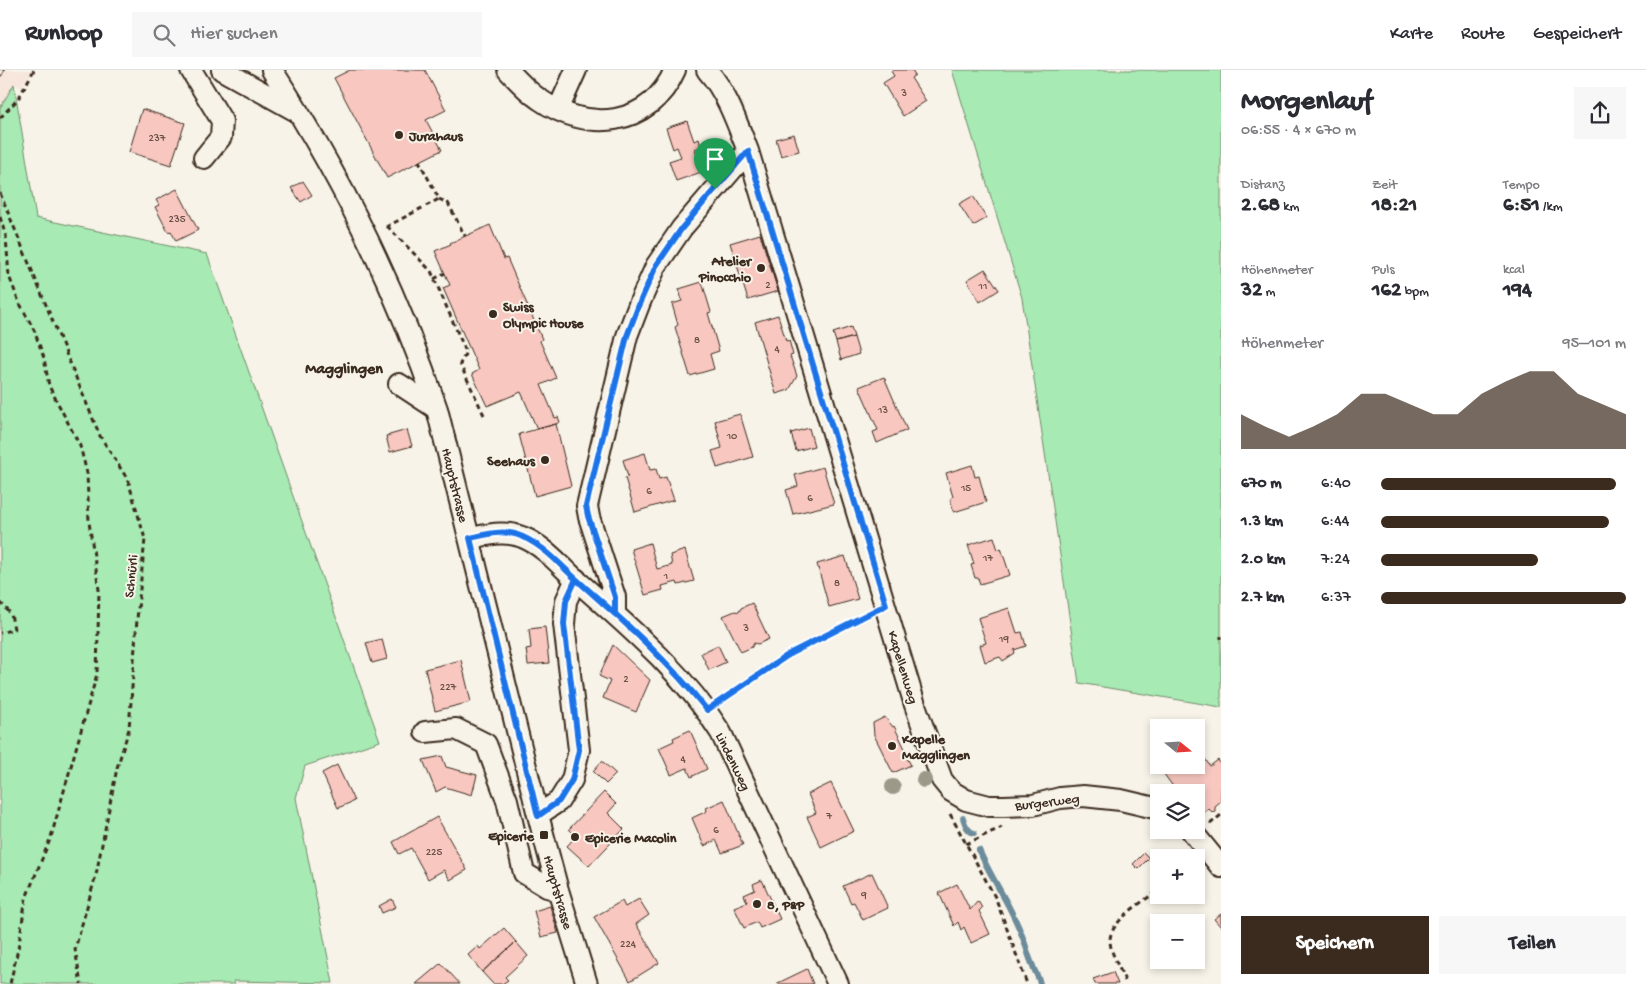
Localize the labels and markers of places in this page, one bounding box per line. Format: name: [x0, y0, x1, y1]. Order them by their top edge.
marker: Jurahaus: [393, 129, 405, 141]
place label: Jurahaus: [408, 129, 464, 146]
pin: [694, 138, 736, 189]
place label: Atelier Pinocchio: [698, 254, 753, 287]
marker: Atelier Pinocchio: [755, 262, 767, 274]
place label: Swiss Olympic House: [503, 300, 584, 333]
marker: Swiss Olympic House: [487, 308, 499, 320]
place label: Seehaus: [487, 454, 536, 471]
marker: Seehaus: [539, 454, 551, 466]
place label: Kapelle Magglingen: [901, 732, 970, 765]
marker: Kapelle Magglingen: [886, 740, 898, 752]
place label: Epicerie: [488, 829, 535, 846]
marker: Epicerie: [538, 829, 550, 841]
marker: Epicerie Macolin: [569, 831, 581, 843]
place label: Epicerie Macolin: [585, 831, 677, 848]
marker: 8, P&P: [751, 898, 763, 910]
place label: 8, P&P: [767, 898, 806, 915]

